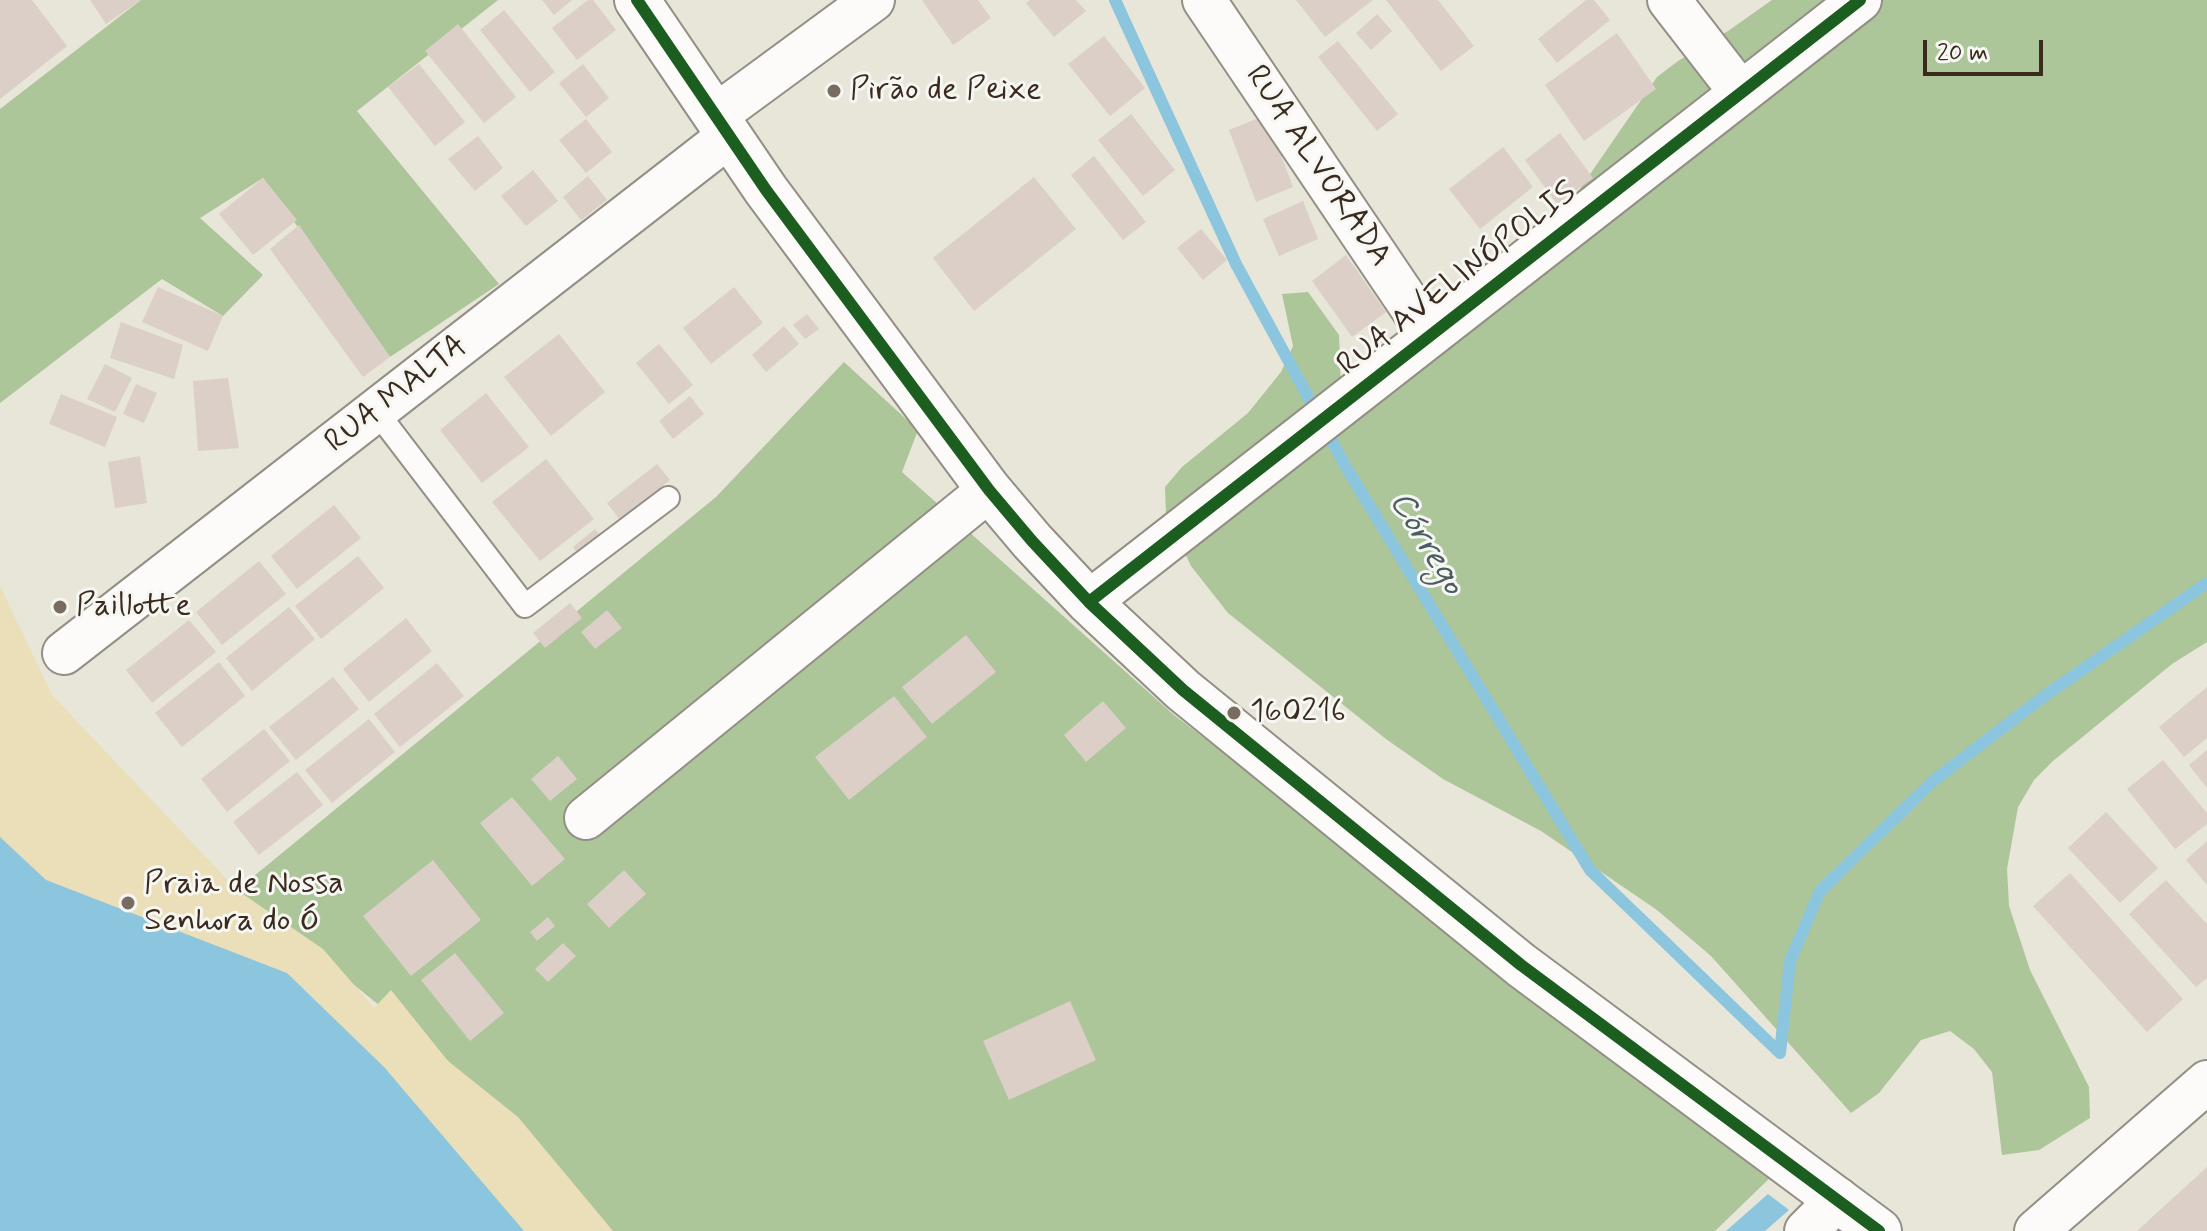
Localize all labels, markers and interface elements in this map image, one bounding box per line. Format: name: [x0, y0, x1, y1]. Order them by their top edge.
scale bar: [1927, 24, 2047, 74]
text: 20 m: [1937, 38, 1988, 69]
street label: RUA ALVORADA: [1236, 59, 1398, 275]
place label: Pirão de Peixe: [850, 72, 1042, 110]
marker: Pirão de Peixe: [825, 82, 843, 100]
street label: RUA AVELINÓPOLIS: [1330, 174, 1586, 386]
street label: RUA MALTA: [318, 328, 476, 462]
water label: Córrego: [1378, 485, 1472, 603]
place label: Paillotte: [76, 588, 191, 626]
marker: Paillotte: [51, 598, 69, 616]
place label: 160216: [1250, 694, 1346, 732]
marker: 160216: [1225, 704, 1243, 722]
place label: Praia de Nossa Senhora do Ó: [144, 866, 344, 941]
marker: Praia de Nossa Senhora do Ó: [119, 894, 137, 912]

